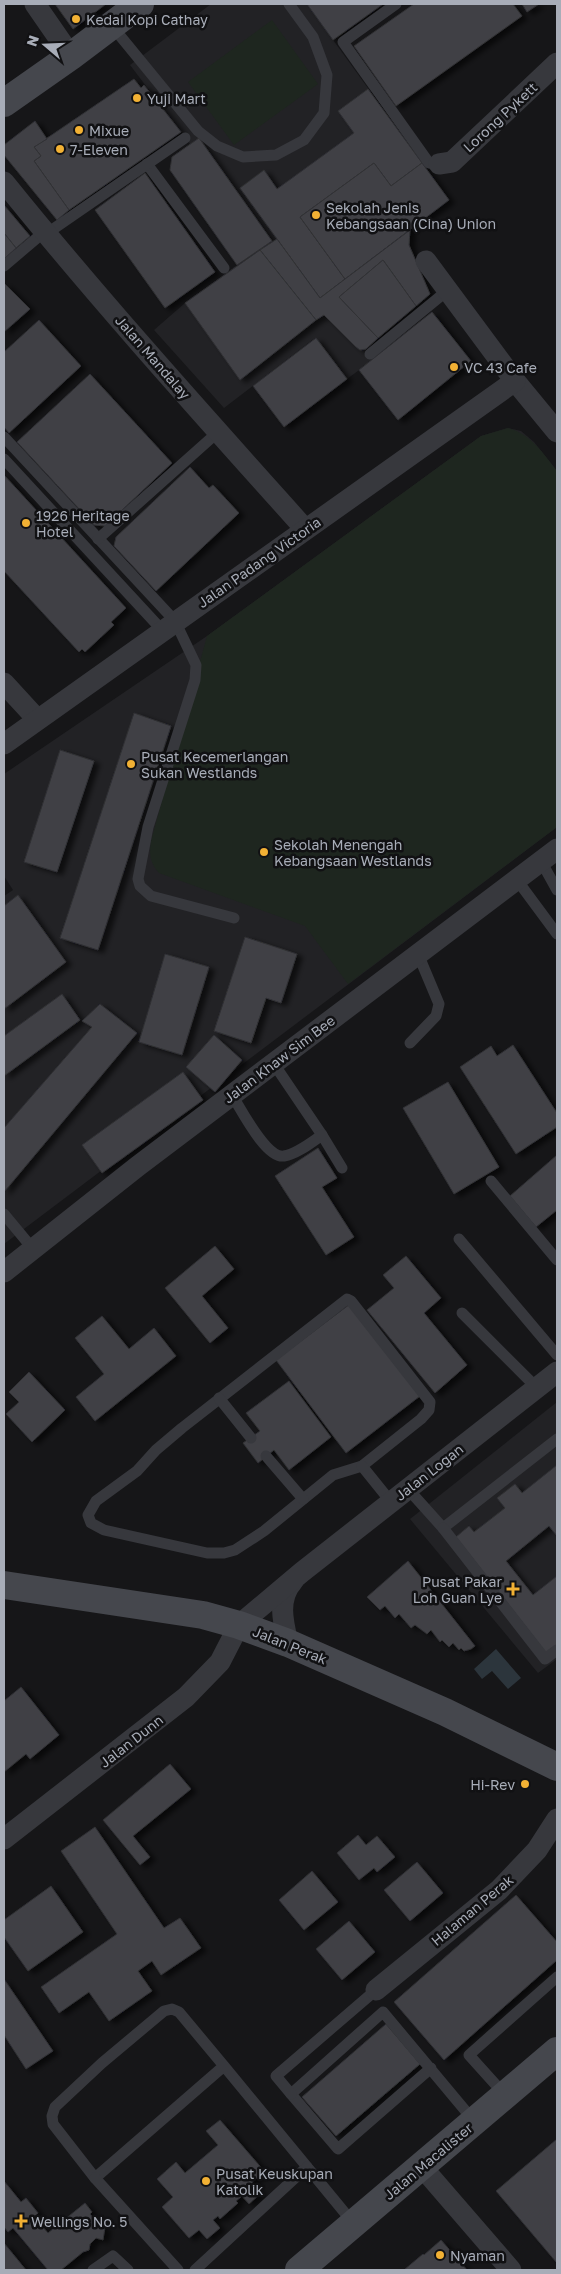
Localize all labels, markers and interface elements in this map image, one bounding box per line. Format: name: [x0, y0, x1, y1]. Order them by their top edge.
place label: Kedai Kopi Cathay: [86, 11, 208, 28]
marker: Kedai Kopi Cathay: [70, 13, 82, 25]
north arrow: [20, 20, 70, 70]
text: N: [22, 33, 42, 48]
street label: Lorong Pykett: [460, 78, 540, 156]
place label: Yuji Mart: [147, 90, 206, 107]
marker: Yuji Mart: [131, 92, 143, 104]
place label: Mixue: [89, 122, 129, 139]
marker: Mixue: [73, 124, 85, 136]
place label: 7-Eleven: [70, 141, 128, 158]
marker: 7-Eleven: [54, 143, 66, 155]
place label: Sekolah Jenis Kebangsaan (Cina) Union: [326, 199, 496, 232]
marker: Sekolah Jenis Kebangsaan (Cina) Union: [310, 209, 322, 221]
street label: Jalan Mandalay: [112, 312, 194, 402]
place label: VC 43 Cafe: [464, 359, 537, 376]
marker: VC 43 Cafe: [448, 361, 460, 373]
place label: 1926 Heritage Hotel: [36, 507, 130, 540]
street label: Jalan Padang Victoria: [194, 513, 324, 611]
marker: 1926 Heritage Hotel: [20, 517, 32, 529]
place label: Pusat Kecemerlangan Sukan Westlands: [141, 748, 288, 781]
marker: Pusat Kecemerlangan Sukan Westlands: [125, 758, 137, 770]
place label: Sekolah Menengah Kebangsaan Westlands: [274, 836, 432, 869]
marker: Sekolah Menengah Kebangsaan Westlands: [258, 846, 270, 858]
street label: Jalan Khaw Sim Bee: [220, 1011, 338, 1107]
street label: Jalan Logan: [392, 1440, 466, 1504]
place label: Pusat Pakar Loh Guan Lye: [413, 1573, 503, 1606]
marker: Pusat Pakar Loh Guan Lye: [506, 1582, 520, 1596]
street label: Jalan Perak: [250, 1622, 330, 1668]
street label: Jalan Dunn: [96, 1711, 166, 1771]
place label: Hi-Rev: [470, 1776, 515, 1793]
marker: Hi-Rev: [519, 1778, 531, 1790]
street label: Halaman Perak: [428, 1871, 516, 1949]
street label: Jalan Macalister: [380, 2119, 476, 2203]
place label: Pusat Keuskupan Katolik: [216, 2165, 333, 2198]
marker: Pusat Keuskupan Katolik: [200, 2175, 212, 2187]
place label: Wellings No. 5: [31, 2213, 127, 2230]
marker: Wellings No. 5: [15, 2215, 27, 2227]
place label: Nyaman: [450, 2247, 505, 2264]
marker: Nyaman: [434, 2249, 446, 2261]

